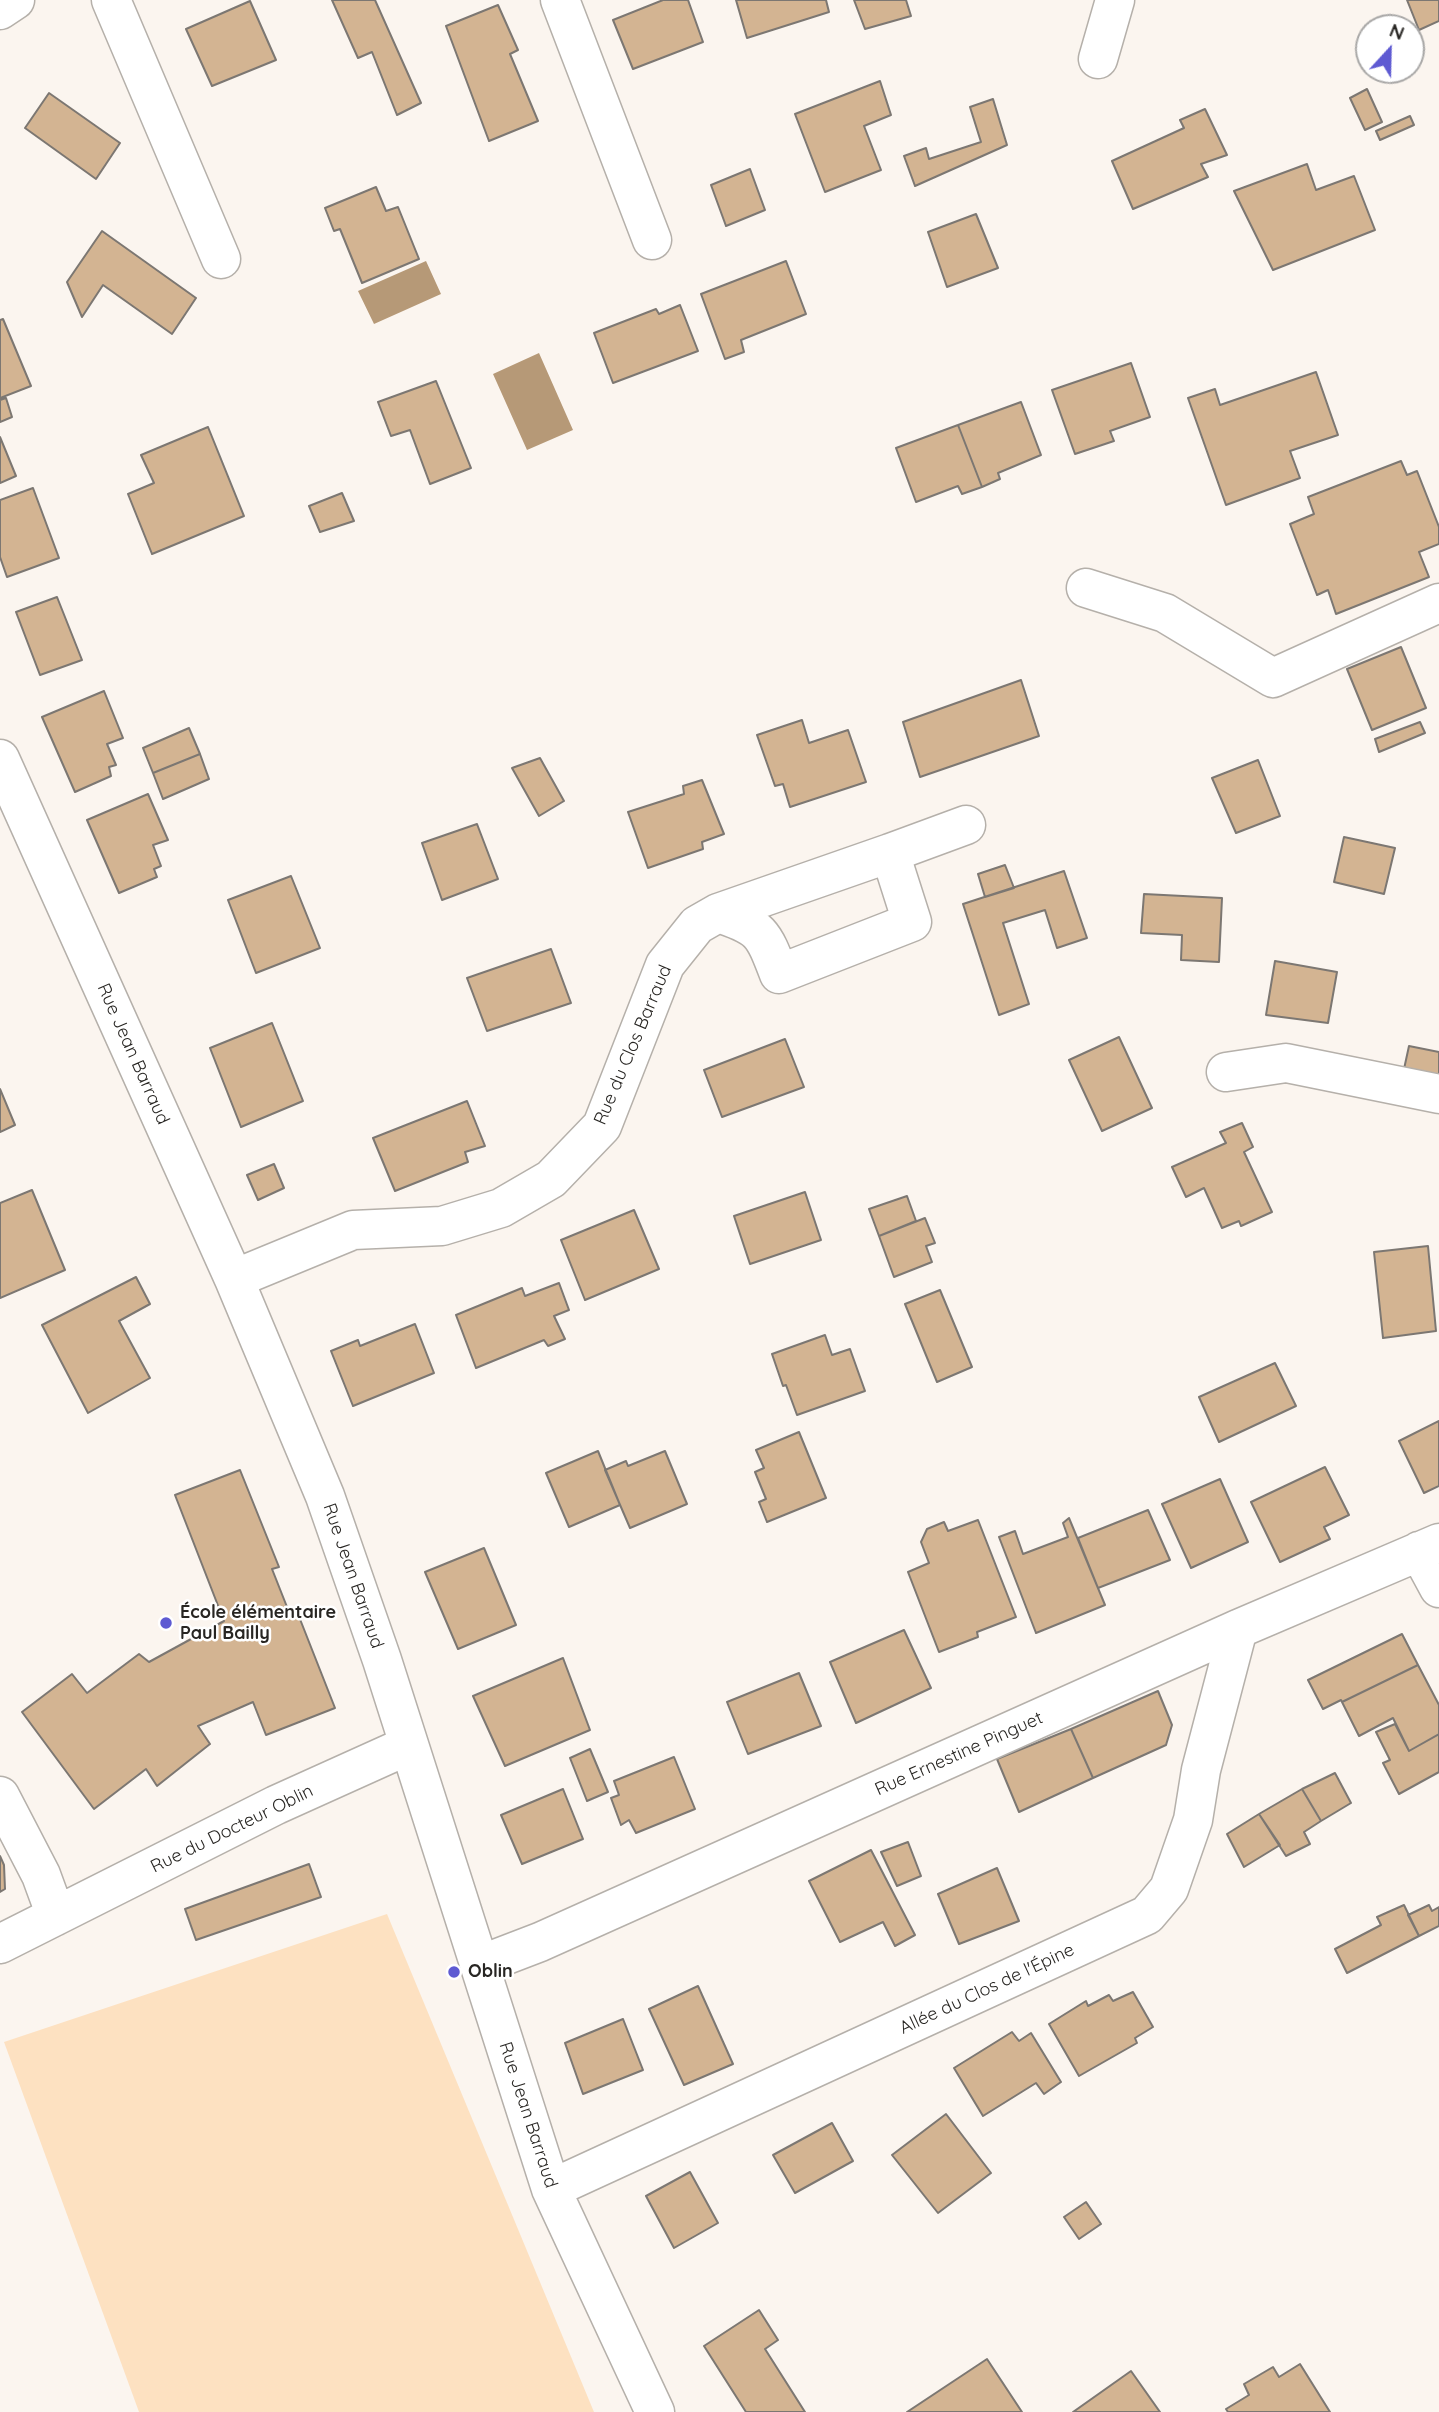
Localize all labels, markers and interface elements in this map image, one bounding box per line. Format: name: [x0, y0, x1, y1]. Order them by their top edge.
north arrow: [1355, 14, 1425, 84]
text: N: [1386, 18, 1408, 45]
street label: Rue du Clos Barraud: [590, 962, 676, 1128]
street label: Rue Jean Barraud: [92, 980, 174, 1128]
street label: Rue Jean Barraud: [318, 1501, 388, 1651]
place label: École élémentaire Paul Bailly: [180, 1602, 336, 1644]
marker: École élémentaire Paul Bailly: [158, 1615, 174, 1631]
street label: Rue Ernestine Pinguet: [872, 1707, 1046, 1801]
street label: Rue du Docteur Oblin: [147, 1780, 317, 1878]
street label: Allée du Clos de l'Épine: [896, 1939, 1078, 2039]
place label: Oblin: [468, 1961, 513, 1983]
marker: Oblin: [446, 1964, 462, 1980]
street label: Rue Jean Barraud: [494, 2039, 562, 2191]

